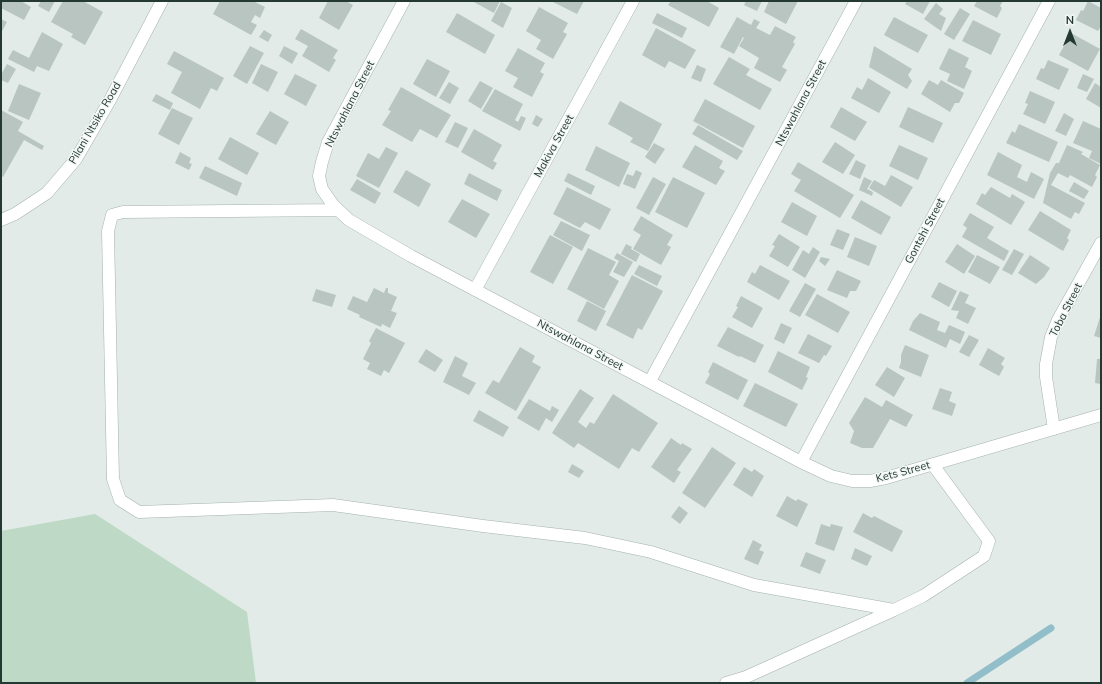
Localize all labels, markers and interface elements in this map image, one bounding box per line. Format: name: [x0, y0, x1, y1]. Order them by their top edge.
north arrow: [1050, 12, 1090, 52]
text: N: [1066, 13, 1074, 27]
street label: Ntswahlana Street: [322, 58, 378, 150]
street label: Ntswahlana Street: [773, 58, 829, 148]
street label: Pilani Ntsiko Road: [66, 80, 124, 166]
street label: Makiva Street: [531, 112, 577, 180]
street label: Gontshi Street: [902, 196, 948, 266]
street label: Toba Street: [1047, 281, 1085, 339]
street label: Ntswahlana Street: [535, 317, 625, 373]
street label: Kets Street: [875, 458, 931, 486]

